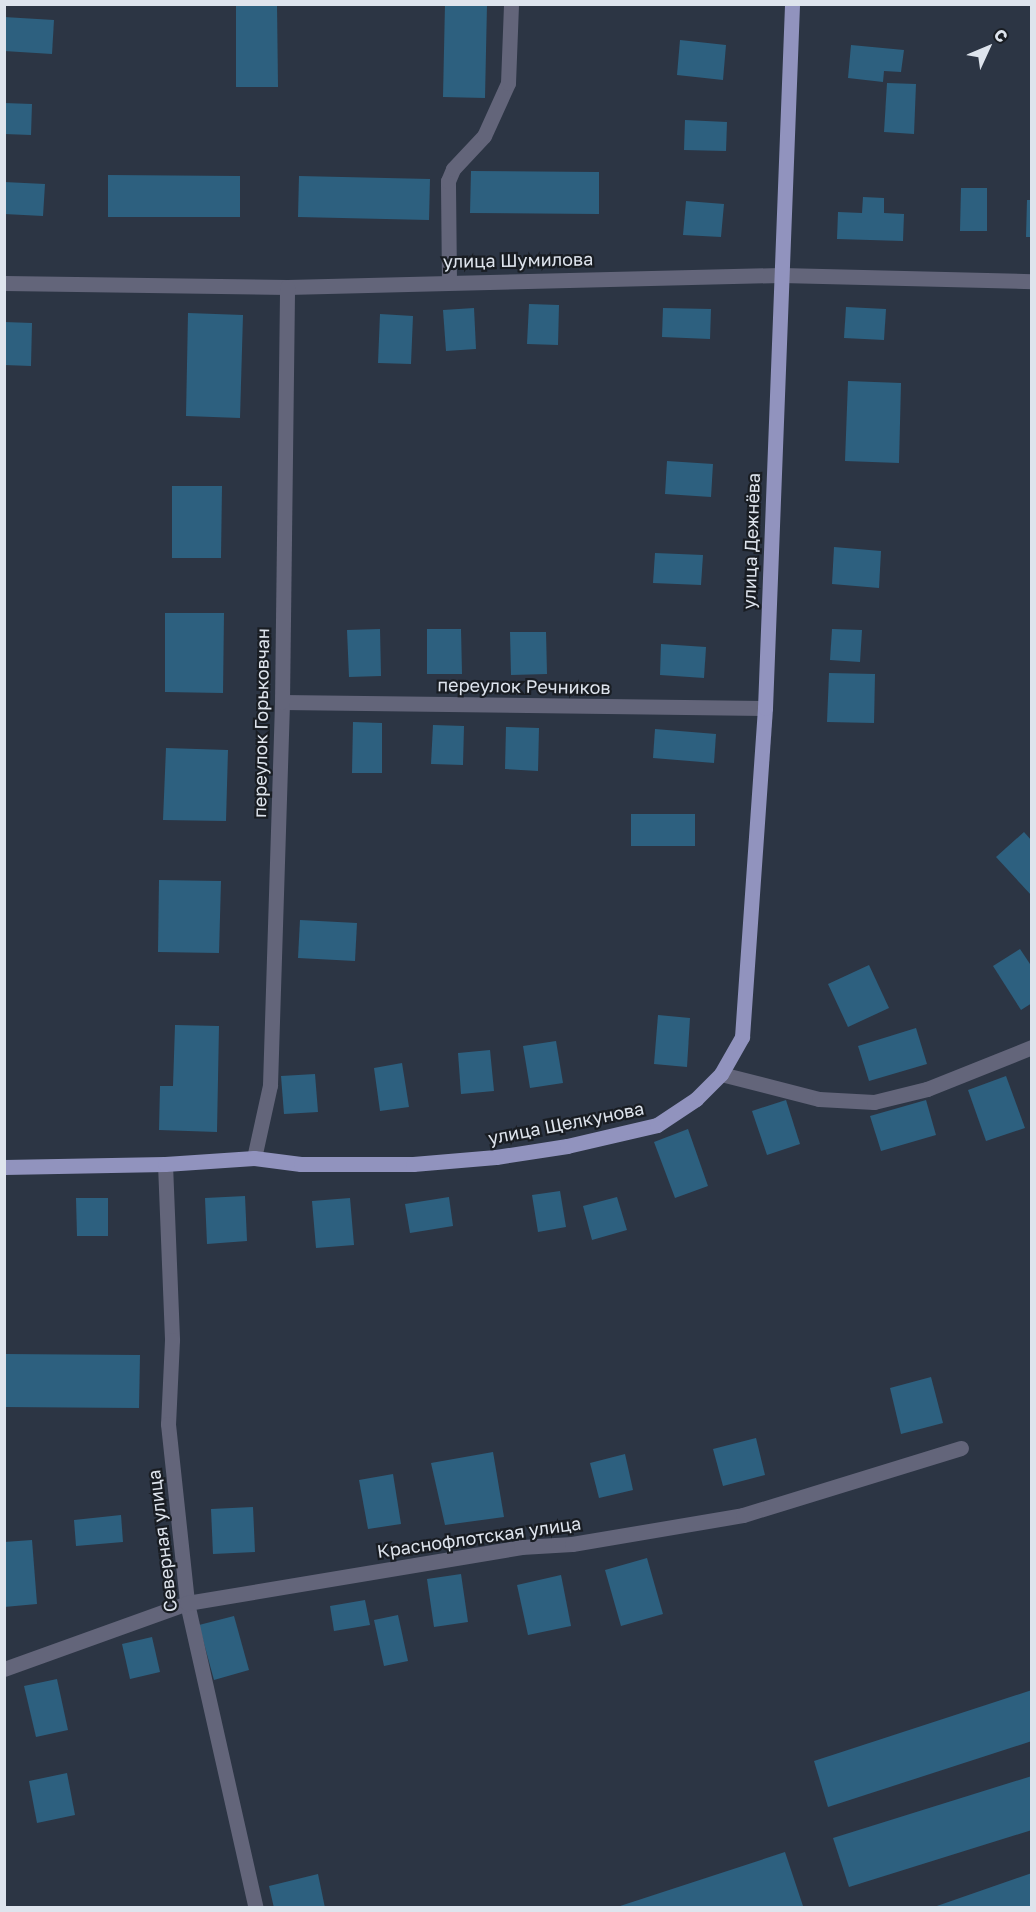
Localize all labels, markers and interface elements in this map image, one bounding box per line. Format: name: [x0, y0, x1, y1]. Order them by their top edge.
north arrow: [958, 18, 1018, 78]
text: С: [990, 24, 1012, 47]
street label: улица Шумилова: [443, 248, 593, 272]
street label: улица Дежнёва: [738, 472, 764, 610]
street label: переулок Горьковчан: [249, 628, 273, 818]
street label: переулок Речников: [437, 674, 611, 698]
street label: улица Щелкунова: [486, 1097, 646, 1149]
street label: Северная улица: [143, 1469, 181, 1613]
street label: Краснофлотская улица: [375, 1512, 583, 1562]

